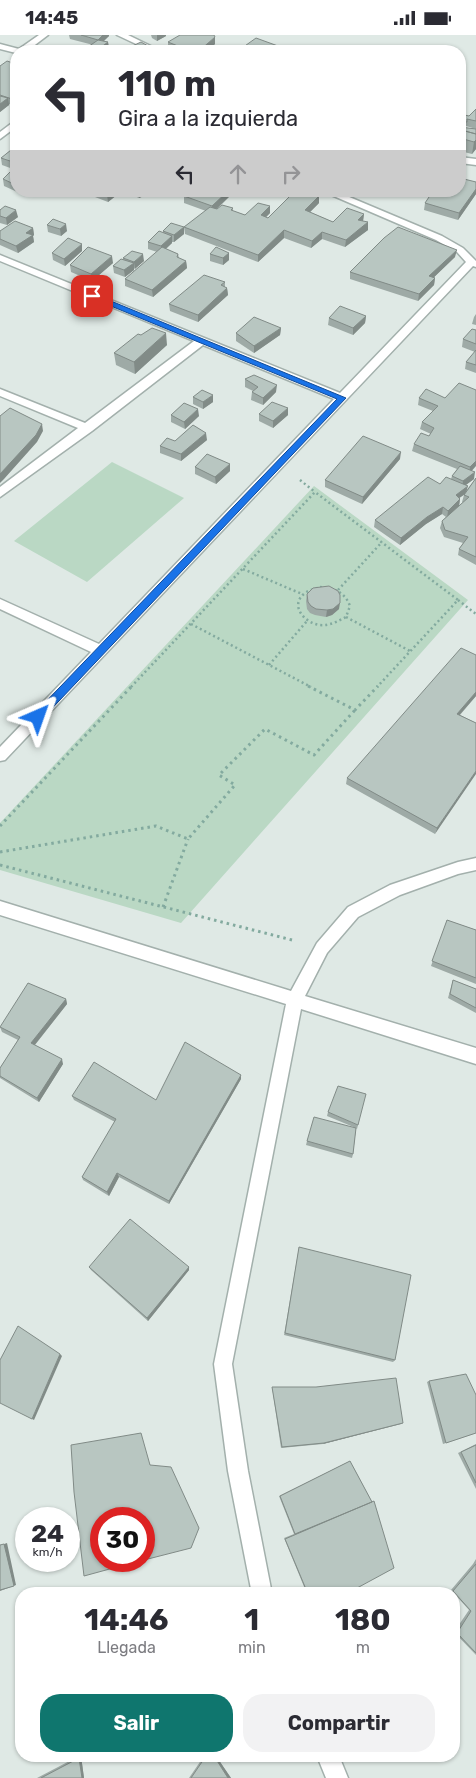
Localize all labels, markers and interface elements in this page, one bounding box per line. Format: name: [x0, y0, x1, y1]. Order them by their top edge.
text: 14:45: [25, 6, 78, 29]
text: 110 m: [118, 63, 216, 105]
icon: left: [35, 65, 100, 130]
text: Gira a la izquierda: [118, 105, 298, 132]
icon: left: [171, 160, 199, 188]
icon: ahead: [224, 160, 252, 188]
icon: right: [277, 160, 305, 188]
pin: [71, 275, 113, 317]
icon: arrive: [78, 282, 106, 310]
position arrow: [11, 690, 63, 742]
speed limit sign: 30: [90, 1507, 155, 1572]
text: 24: [31, 1519, 64, 1548]
text: km/h: [33, 1545, 62, 1559]
text: 14:46: [84, 1602, 169, 1638]
text: 1: [244, 1602, 259, 1638]
text: 180: [335, 1602, 391, 1638]
text: Llegada: [97, 1638, 156, 1657]
text: min: [238, 1638, 266, 1657]
text: m: [356, 1638, 370, 1657]
button: Salir: [40, 1694, 233, 1752]
button: Compartir: [243, 1694, 435, 1752]

